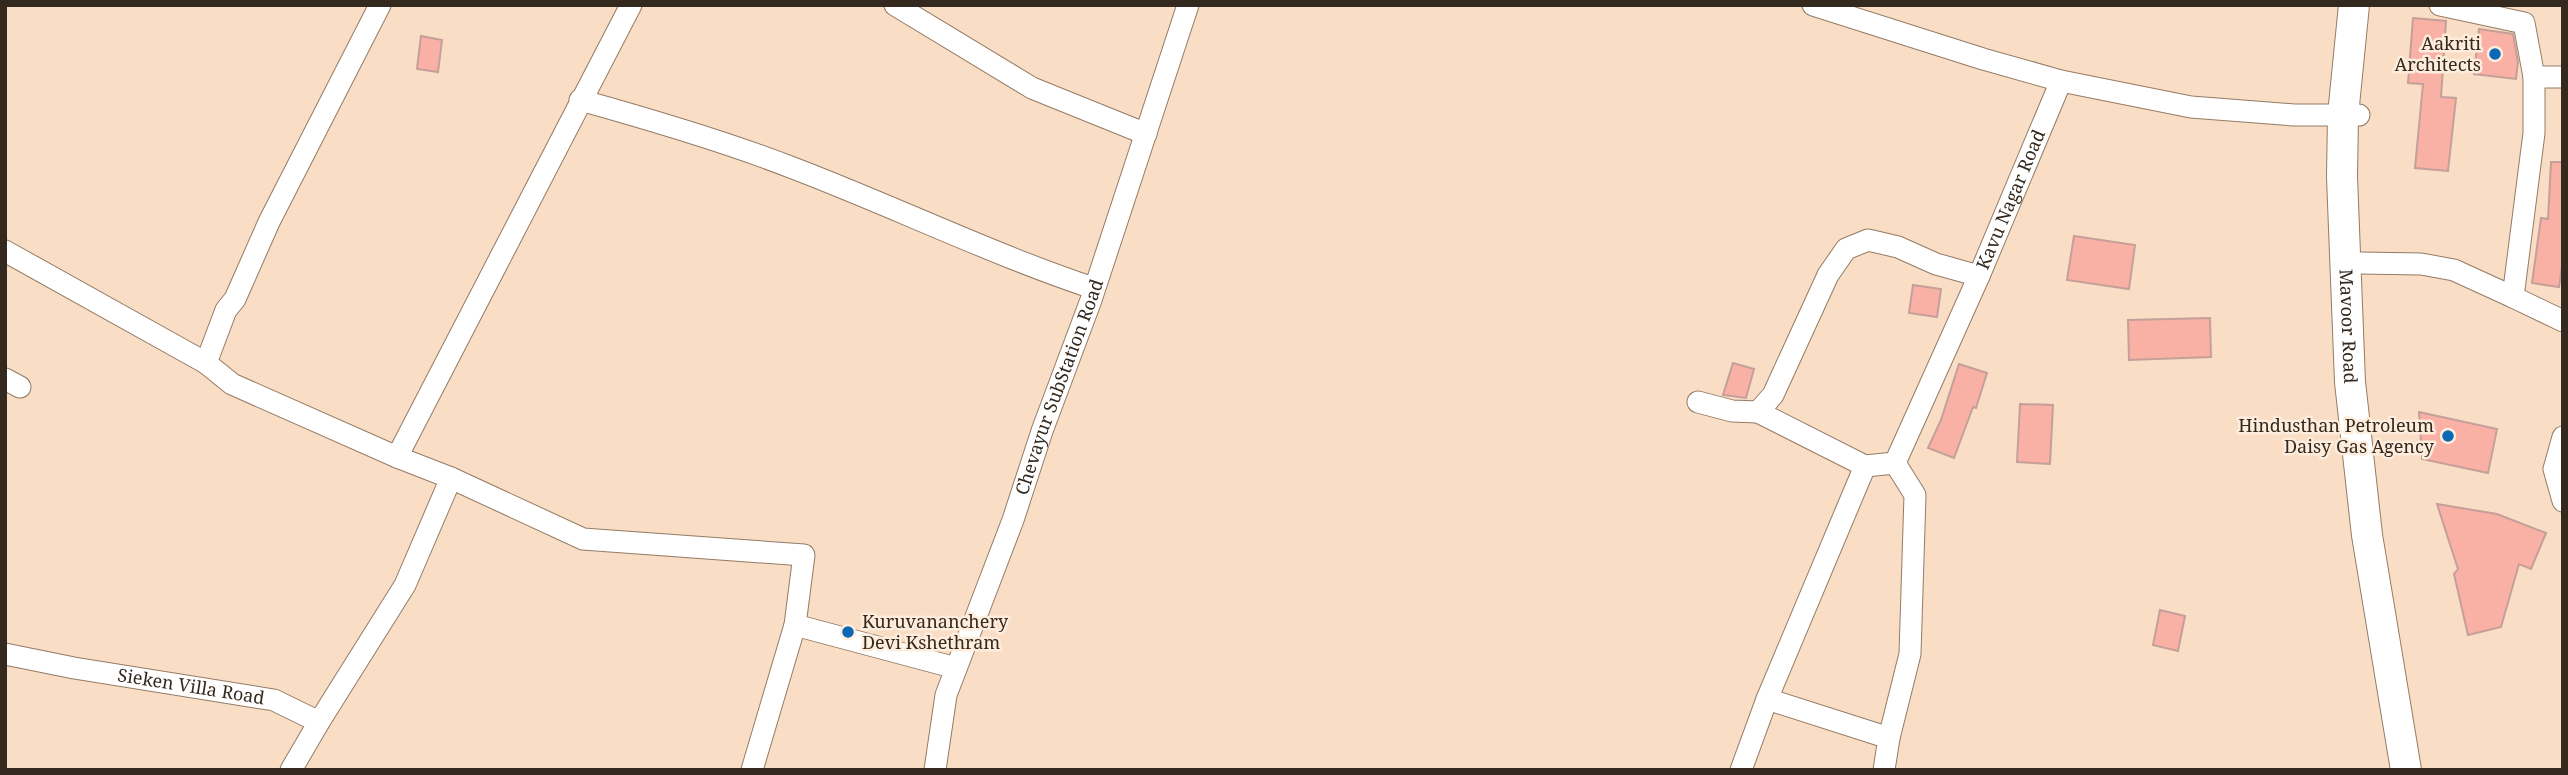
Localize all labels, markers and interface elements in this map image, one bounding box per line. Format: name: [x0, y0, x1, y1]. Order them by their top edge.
place label: Aakriti Architects: [2395, 31, 2481, 76]
marker: Aakriti Architects: [2487, 46, 2503, 62]
street label: Kavu Nagar Road: [1970, 126, 2050, 273]
street label: Mavoor Road: [2335, 268, 2363, 384]
street label: Chevayur SubStation Road: [1009, 276, 1108, 498]
place label: Hindusthan Petroleum Daisy Gas Agency: [2238, 413, 2435, 458]
marker: Hindusthan Petroleum Daisy Gas Agency: [2440, 428, 2456, 444]
place label: Kuruvananchery Devi Kshethram: [862, 609, 1009, 654]
marker: Kuruvananchery Devi Kshethram: [840, 624, 856, 640]
street label: Sieken Villa Road: [116, 662, 267, 709]

